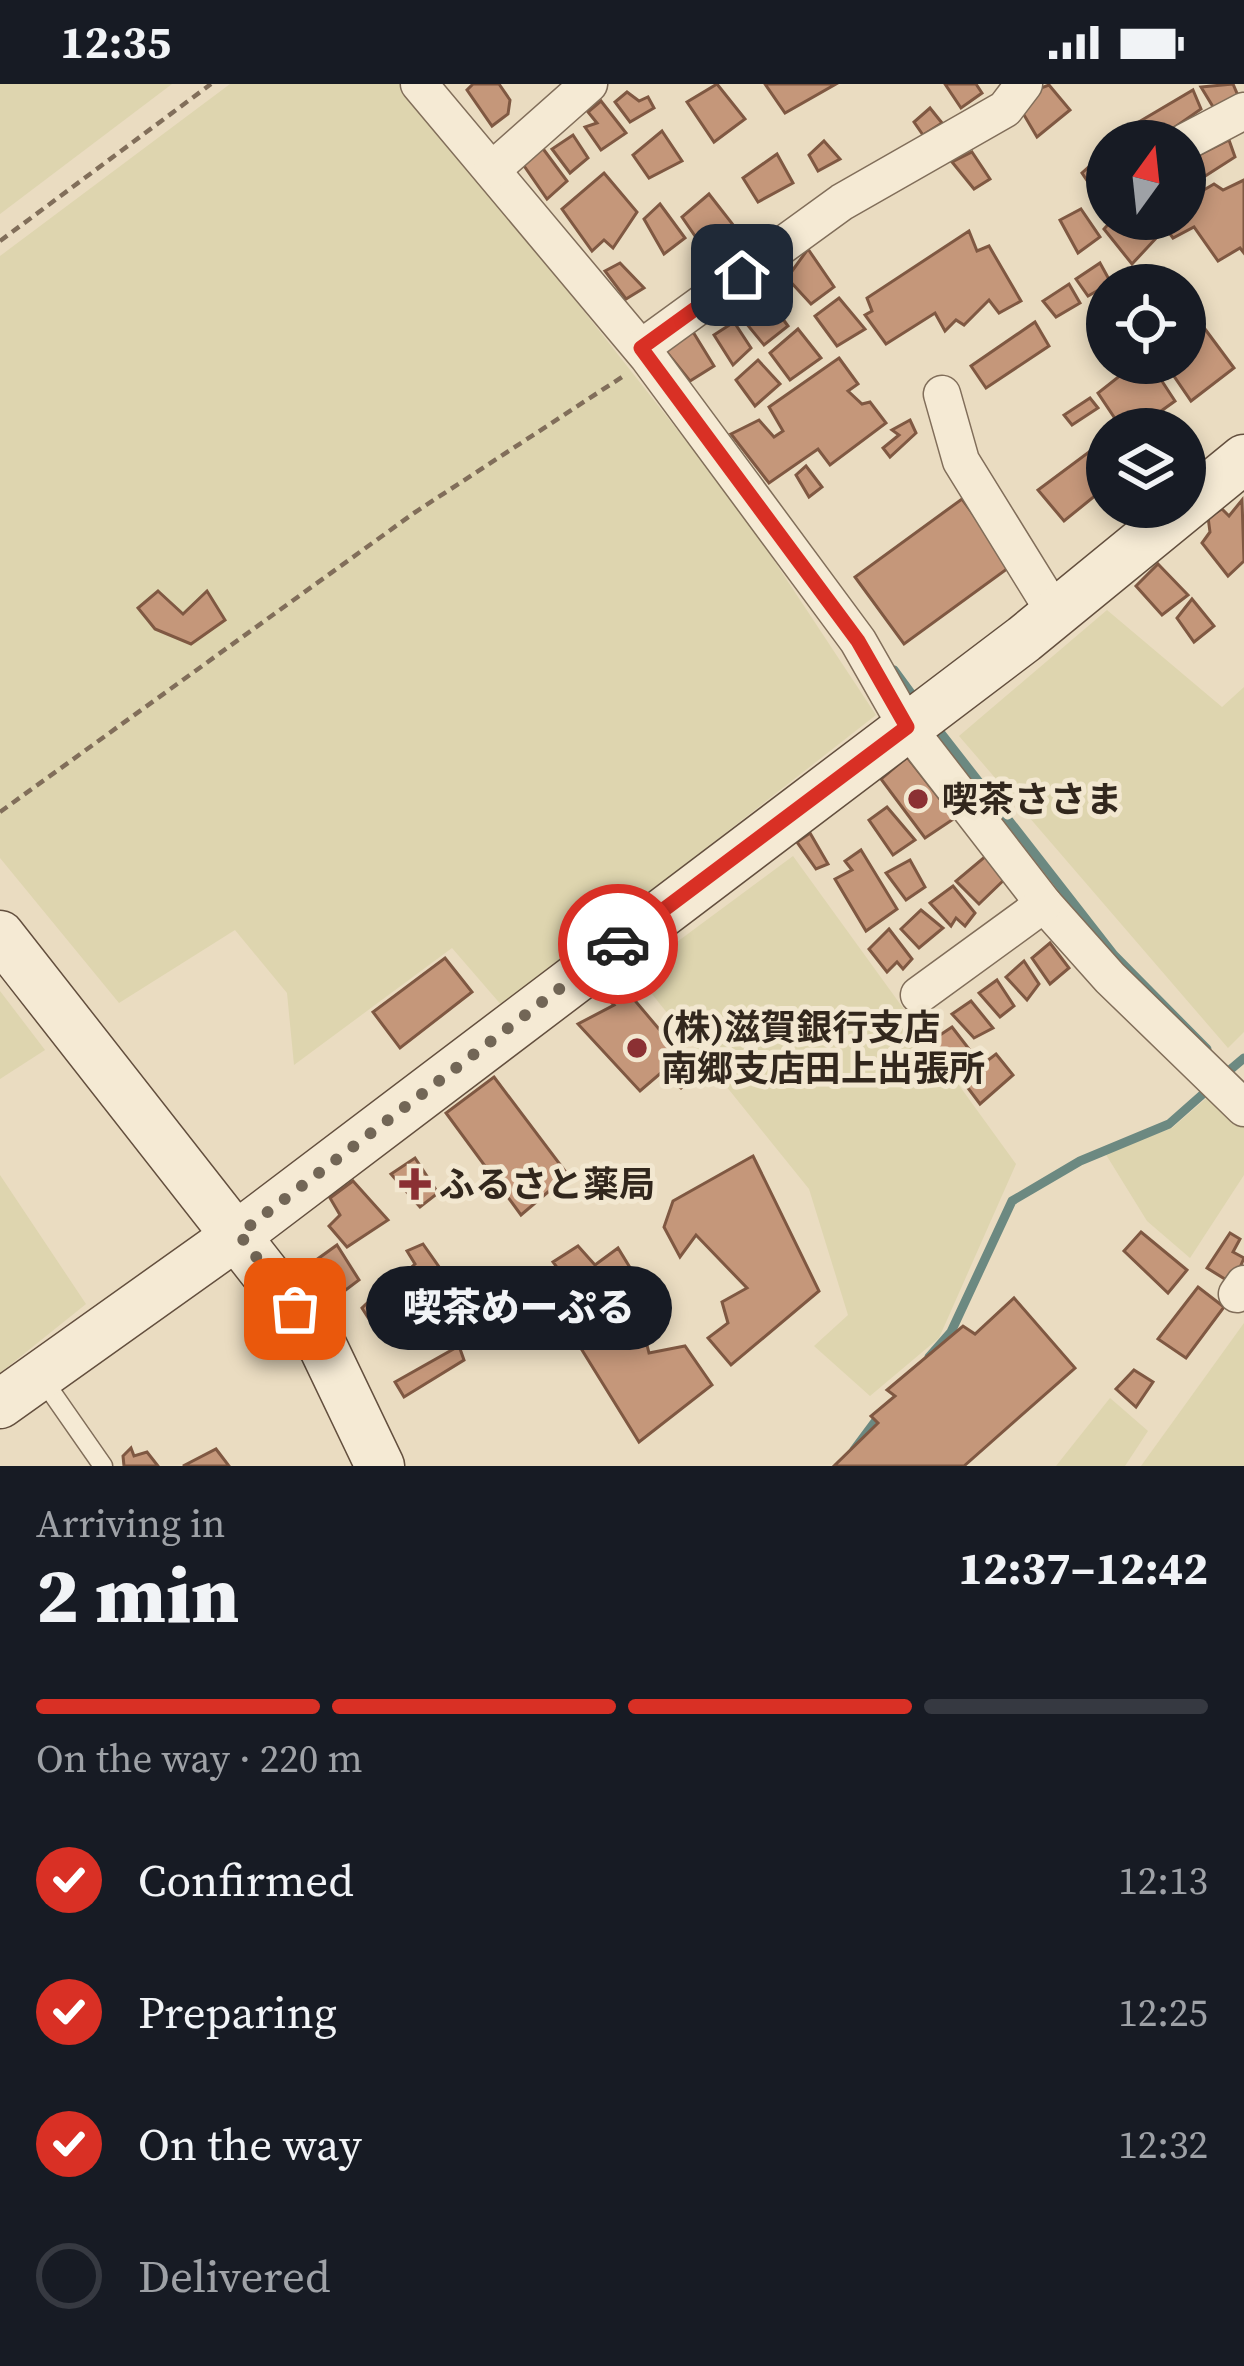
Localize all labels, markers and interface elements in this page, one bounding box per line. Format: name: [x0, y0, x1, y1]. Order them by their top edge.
text: 12:35: [60, 11, 171, 73]
north arrow: [1086, 120, 1206, 240]
map controls: [1086, 120, 1206, 528]
pin: [691, 224, 793, 326]
icon: home: [709, 242, 775, 308]
button: locate: [1086, 264, 1206, 384]
button: layers: [1086, 408, 1206, 528]
place label: 喫茶ささま: [942, 775, 1122, 824]
marker: 喫茶ささま: [905, 786, 931, 812]
courier: [558, 884, 678, 1004]
icon: car: [585, 911, 651, 977]
place label: (株)滋賀銀行支店 南郷支店田上出張所: [661, 1003, 985, 1093]
marker: (株)滋賀銀行支店 南郷支店田上出張所: [624, 1035, 650, 1061]
place label: ふるさと薬局: [439, 1160, 655, 1209]
marker: ふるさと薬局: [402, 1171, 428, 1197]
pin: [244, 1258, 346, 1360]
callout: 喫茶めーぷる: [367, 1267, 673, 1351]
icon: bag: [262, 1276, 328, 1342]
text: 喫茶めーぷる: [403, 1281, 635, 1334]
text: Arriving in: [36, 1497, 225, 1550]
text: 12:37–12:42: [958, 1537, 1208, 1599]
text: 2 min: [36, 1541, 239, 1648]
text: On the way · 220 m: [36, 1732, 363, 1785]
icon: check: [36, 1847, 102, 1913]
text: Confirmed: [138, 1849, 354, 1911]
text: 12:13: [1118, 1854, 1208, 1907]
icon: check: [36, 1979, 102, 2045]
text: Preparing: [138, 1981, 337, 2043]
text: 12:25: [1118, 1986, 1208, 2039]
icon: check: [36, 2111, 102, 2177]
text: On the way: [138, 2113, 362, 2175]
text: 12:32: [1118, 2118, 1208, 2171]
text: Delivered: [138, 2245, 330, 2307]

